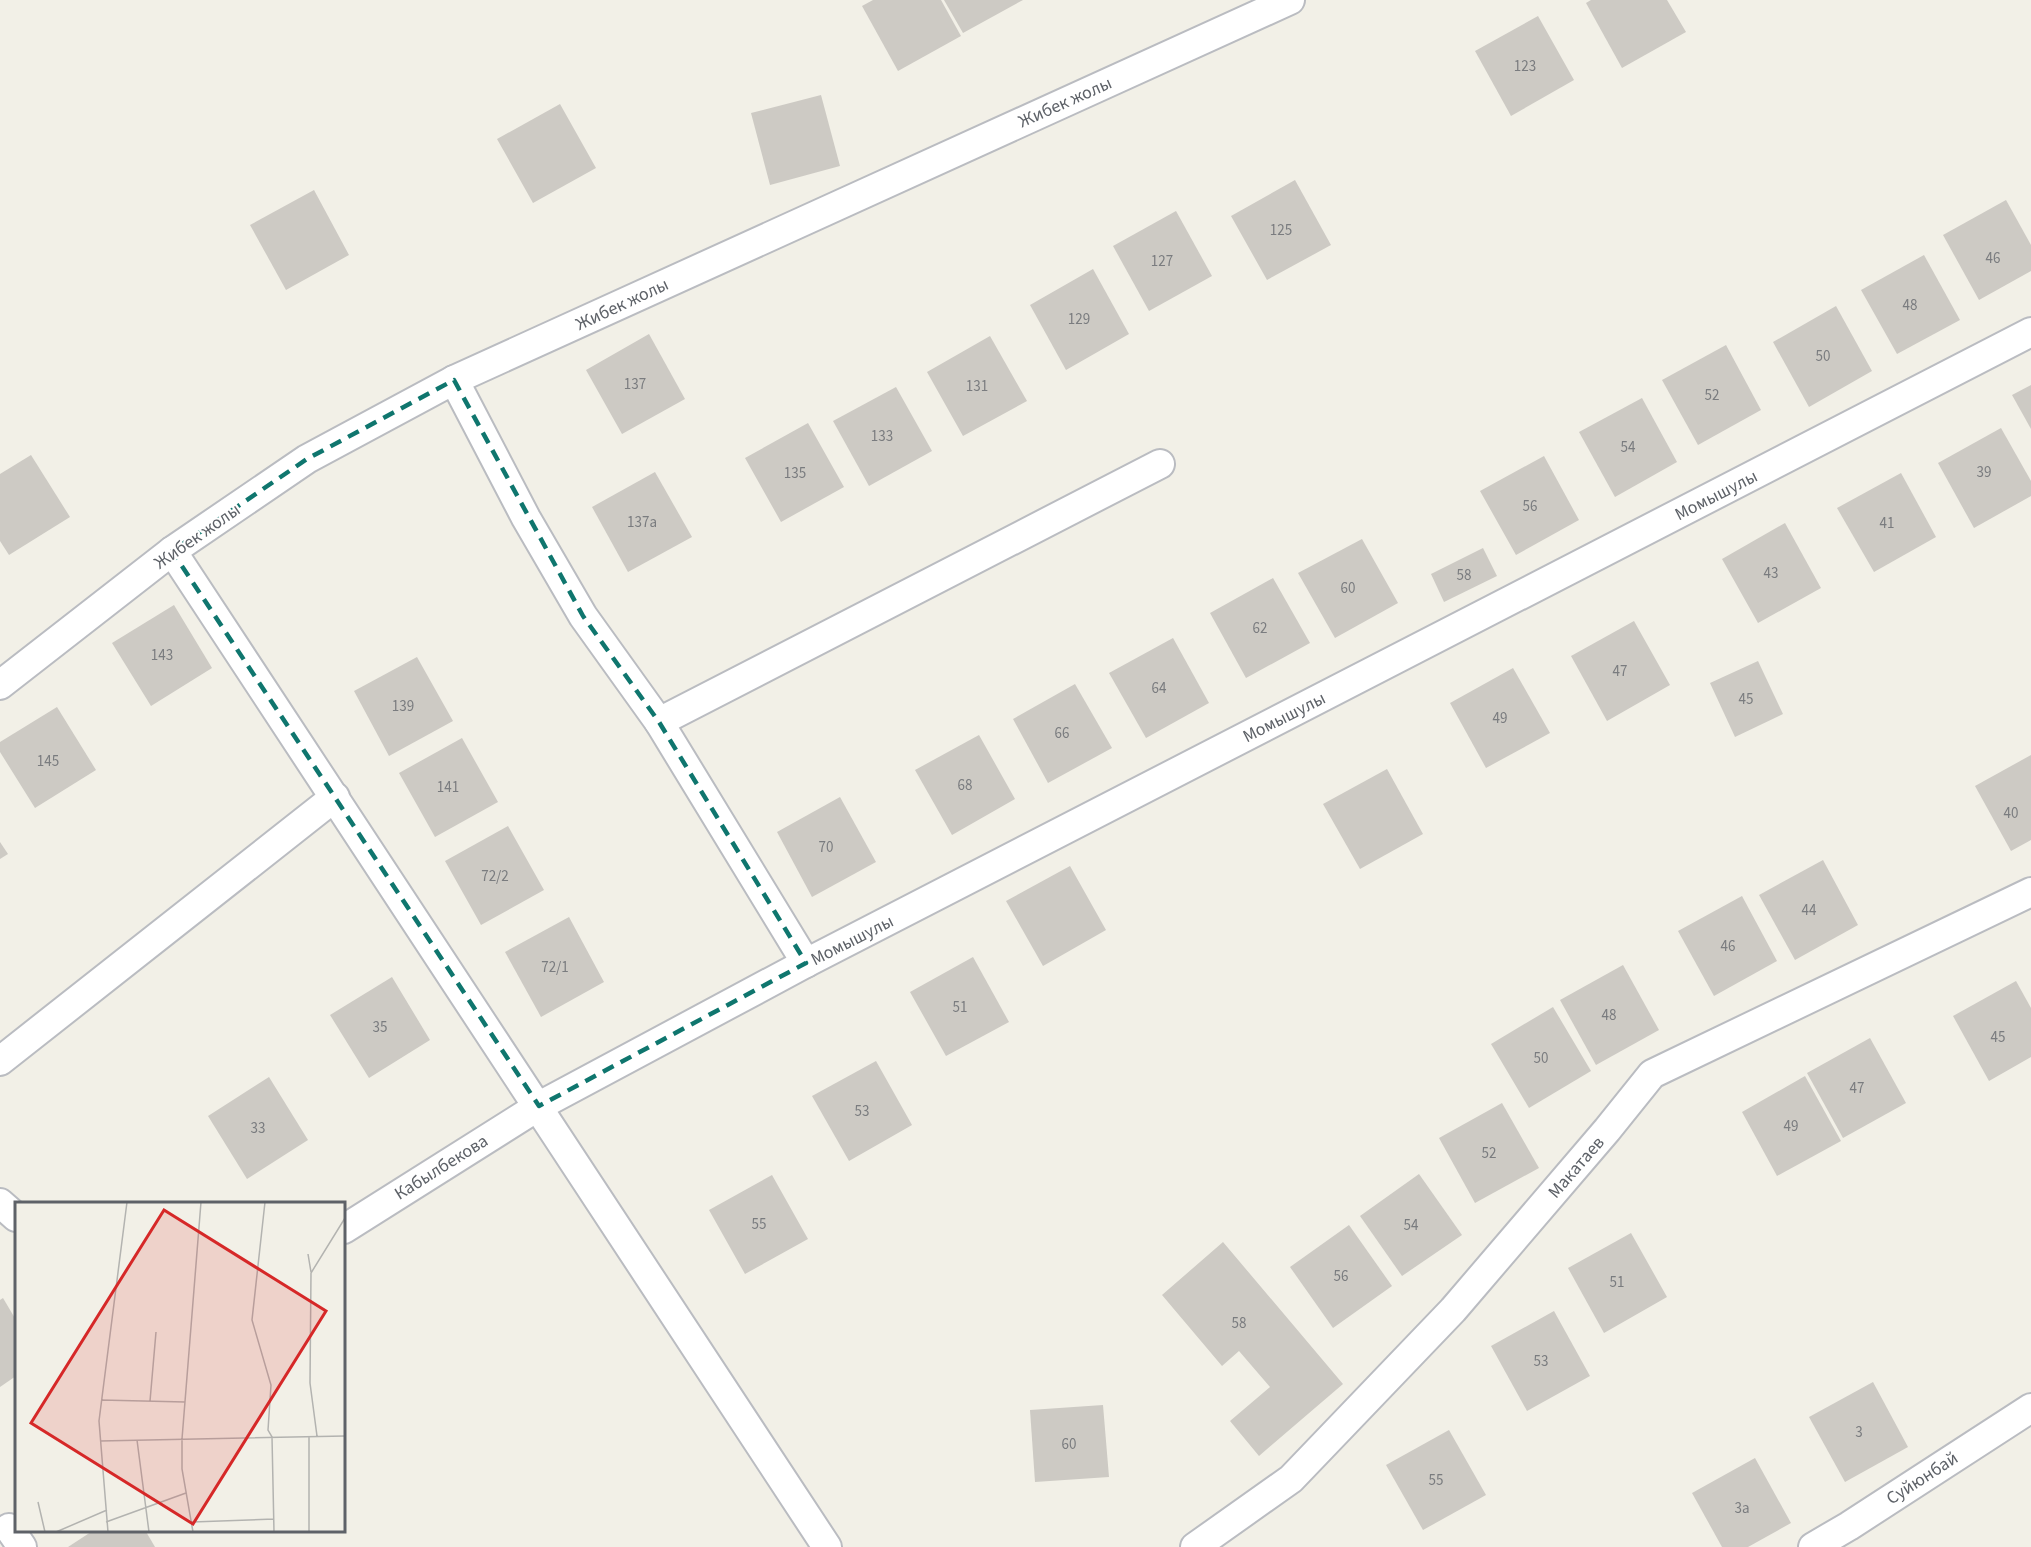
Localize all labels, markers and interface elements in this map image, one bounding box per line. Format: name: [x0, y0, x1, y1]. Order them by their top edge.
house number: 123: [1514, 56, 1536, 77]
street label: Жибек жолы: [1015, 71, 1116, 134]
house number: 125: [1270, 220, 1292, 241]
house number: 46: [1986, 248, 2000, 269]
house number: 127: [1151, 251, 1173, 272]
street label: Жибек жолы: [572, 272, 673, 337]
house number: 48: [1903, 295, 1917, 316]
house number: 129: [1068, 309, 1090, 330]
house number: 50: [1816, 346, 1830, 367]
house number: 137: [624, 374, 646, 395]
house number: 131: [966, 376, 988, 397]
house number: 52: [1705, 385, 1719, 406]
house number: 133: [871, 426, 893, 447]
house number: 54: [1621, 437, 1636, 458]
house number: 39: [1977, 462, 1991, 483]
house number: 135: [784, 463, 806, 484]
street label: Момышулы: [1671, 464, 1762, 527]
house number: 56: [1523, 496, 1537, 517]
street label: Жибек жолы: [149, 498, 245, 575]
house number: 137а: [627, 512, 657, 533]
house number: 41: [1880, 513, 1894, 534]
house number: 43: [1764, 563, 1778, 584]
house number: 58: [1457, 565, 1471, 586]
house number: 60: [1341, 578, 1355, 599]
house number: 62: [1253, 618, 1267, 639]
house number: 143: [151, 645, 173, 666]
house number: 47: [1613, 661, 1627, 682]
house number: 64: [1152, 678, 1167, 699]
street label: Момышулы: [1239, 686, 1330, 749]
house number: 45: [1739, 689, 1753, 710]
house number: 139: [392, 696, 414, 717]
house number: 49: [1493, 708, 1507, 729]
house number: 66: [1055, 723, 1069, 744]
house number: 145: [37, 751, 59, 772]
house number: 68: [958, 775, 972, 796]
house number: 141: [437, 777, 459, 798]
house number: 40: [2004, 803, 2018, 824]
house number: 70: [819, 837, 833, 858]
house number: 72/2: [481, 866, 509, 887]
house number: 44: [1802, 900, 1817, 921]
street label: Момышулы: [807, 909, 898, 972]
house number: 46: [1721, 936, 1735, 957]
house number: 72/1: [541, 957, 569, 978]
house number: 51: [953, 997, 967, 1018]
house number: 48: [1602, 1005, 1616, 1026]
house number: 35: [373, 1017, 387, 1038]
house number: 45: [1991, 1027, 2005, 1048]
house number: 50: [1534, 1048, 1548, 1069]
house number: 47: [1850, 1078, 1864, 1099]
house number: 53: [855, 1101, 869, 1122]
house number: 49: [1784, 1116, 1798, 1137]
house number: 33: [251, 1118, 265, 1139]
street label: Кабылбекова: [390, 1129, 493, 1206]
street label: Макатаев: [1542, 1131, 1610, 1204]
house number: 52: [1482, 1143, 1496, 1164]
inset map: [15, 1202, 345, 1532]
house number: 55: [752, 1214, 766, 1235]
house number: 54: [1404, 1215, 1419, 1236]
house number: 56: [1334, 1266, 1348, 1287]
house number: 51: [1610, 1272, 1624, 1293]
house number: 58: [1232, 1313, 1246, 1334]
house number: 53: [1534, 1351, 1548, 1372]
house number: 3: [1855, 1422, 1863, 1443]
house number: 60: [1062, 1434, 1076, 1455]
street label: Суйюнбай: [1882, 1446, 1963, 1511]
house number: 55: [1429, 1470, 1443, 1491]
house number: 3а: [1734, 1498, 1750, 1519]

